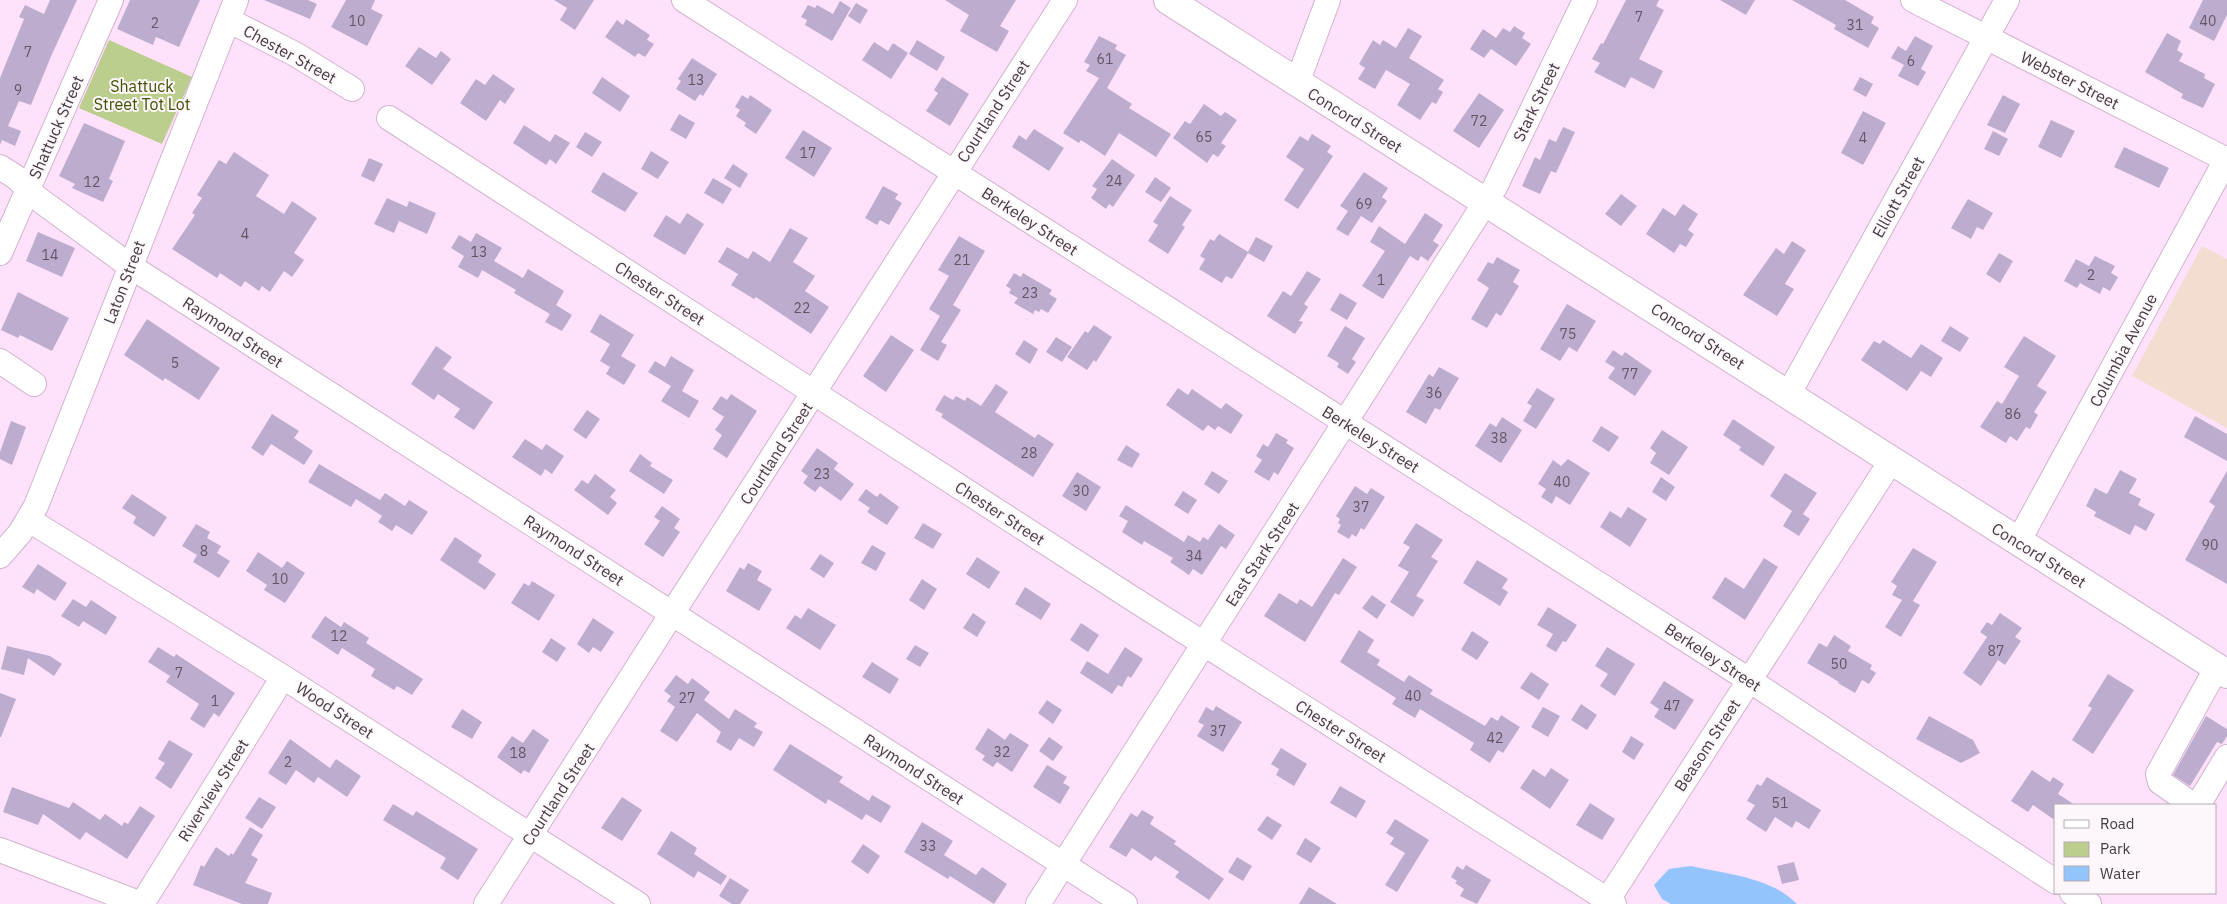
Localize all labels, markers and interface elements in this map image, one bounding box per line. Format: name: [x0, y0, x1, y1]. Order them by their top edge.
house number: 7: [1635, 8, 1643, 26]
house number: 10: [349, 12, 365, 30]
house number: 40: [2200, 12, 2216, 30]
house number: 2: [151, 14, 159, 32]
house number: 31: [1847, 16, 1863, 34]
street label: Chester Street: [240, 20, 340, 88]
house number: 7: [24, 43, 32, 61]
street label: Webster Street: [2018, 47, 2122, 113]
house number: 61: [1097, 50, 1113, 68]
house number: 6: [1907, 52, 1915, 70]
street label: Courtland Street: [952, 56, 1034, 166]
street label: Stark Street: [1508, 59, 1564, 145]
house number: 13: [688, 71, 704, 89]
street label: Shattuck Street: [24, 72, 88, 182]
park label: Shattuck Street Tot Lot: [94, 76, 190, 114]
house number: 9: [14, 81, 22, 99]
street label: Concord Street: [1304, 83, 1406, 157]
house number: 72: [1471, 112, 1487, 130]
house number: 65: [1196, 128, 1212, 146]
house number: 4: [1859, 129, 1867, 147]
house number: 17: [800, 144, 816, 162]
street label: Elliott Street: [1868, 153, 1928, 241]
house number: 24: [1106, 172, 1122, 190]
house number: 12: [84, 173, 100, 191]
street label: Berkeley Street: [978, 182, 1082, 260]
house number: 69: [1356, 195, 1372, 213]
house number: 4: [241, 225, 249, 243]
street label: Laton Street: [99, 237, 149, 327]
house number: 13: [471, 243, 487, 261]
house number: 14: [42, 246, 58, 264]
house number: 21: [954, 251, 970, 269]
street label: Chester Street: [611, 256, 709, 330]
house number: 2: [2087, 266, 2095, 284]
house number: 1: [1377, 271, 1385, 289]
house number: 23: [1022, 284, 1038, 302]
street label: Columbia Avenue: [2085, 290, 2161, 410]
street label: Raymond Street: [179, 292, 287, 372]
street label: Concord Street: [1647, 298, 1749, 374]
house number: 22: [794, 299, 810, 317]
house number: 75: [1560, 325, 1576, 343]
house number: 5: [171, 354, 179, 372]
house number: 77: [1622, 365, 1638, 383]
house number: 36: [1426, 384, 1442, 402]
street label: Courtland Street: [735, 398, 817, 508]
street label: Berkeley Street: [1319, 401, 1423, 477]
house number: 86: [2005, 405, 2021, 423]
house number: 38: [1491, 429, 1507, 447]
house number: 28: [1021, 444, 1037, 462]
house number: 23: [814, 465, 830, 483]
house number: 40: [1554, 473, 1570, 491]
street label: Chester Street: [951, 476, 1049, 550]
house number: 30: [1073, 482, 1089, 500]
street label: East Stark Street: [1221, 498, 1303, 610]
house number: 37: [1353, 498, 1369, 516]
street label: Raymond Street: [520, 510, 628, 590]
street label: Concord Street: [1988, 518, 2090, 592]
house number: 90: [2202, 536, 2218, 554]
house number: 8: [200, 542, 208, 560]
house number: 34: [1186, 547, 1202, 565]
house number: 10: [272, 570, 288, 588]
street label: Berkeley Street: [1661, 618, 1765, 696]
house number: 12: [331, 627, 347, 645]
house number: 87: [1988, 642, 2004, 660]
house number: 50: [1831, 655, 1847, 673]
house number: 7: [175, 664, 183, 682]
street label: Wood Street: [292, 677, 378, 743]
house number: 40: [1405, 687, 1421, 705]
house number: 27: [679, 689, 695, 707]
house number: 1: [211, 692, 219, 710]
street label: Chester Street: [1292, 695, 1390, 767]
street label: Beasom Street: [1670, 695, 1744, 795]
house number: 47: [1664, 697, 1680, 715]
house number: 37: [1210, 722, 1226, 740]
street label: Raymond Street: [860, 729, 968, 809]
house number: 42: [1487, 729, 1503, 747]
street label: Riverview Street: [173, 735, 253, 845]
street label: Courtland Street: [517, 739, 599, 849]
house number: 32: [994, 743, 1010, 761]
house number: 18: [510, 744, 526, 762]
house number: 2: [284, 753, 292, 771]
house number: 51: [1772, 794, 1788, 812]
legend: [2054, 804, 2217, 894]
text: Road: [2100, 814, 2135, 833]
house number: 33: [920, 837, 936, 855]
text: Park: [2100, 839, 2130, 858]
text: Water: [2100, 864, 2141, 883]

